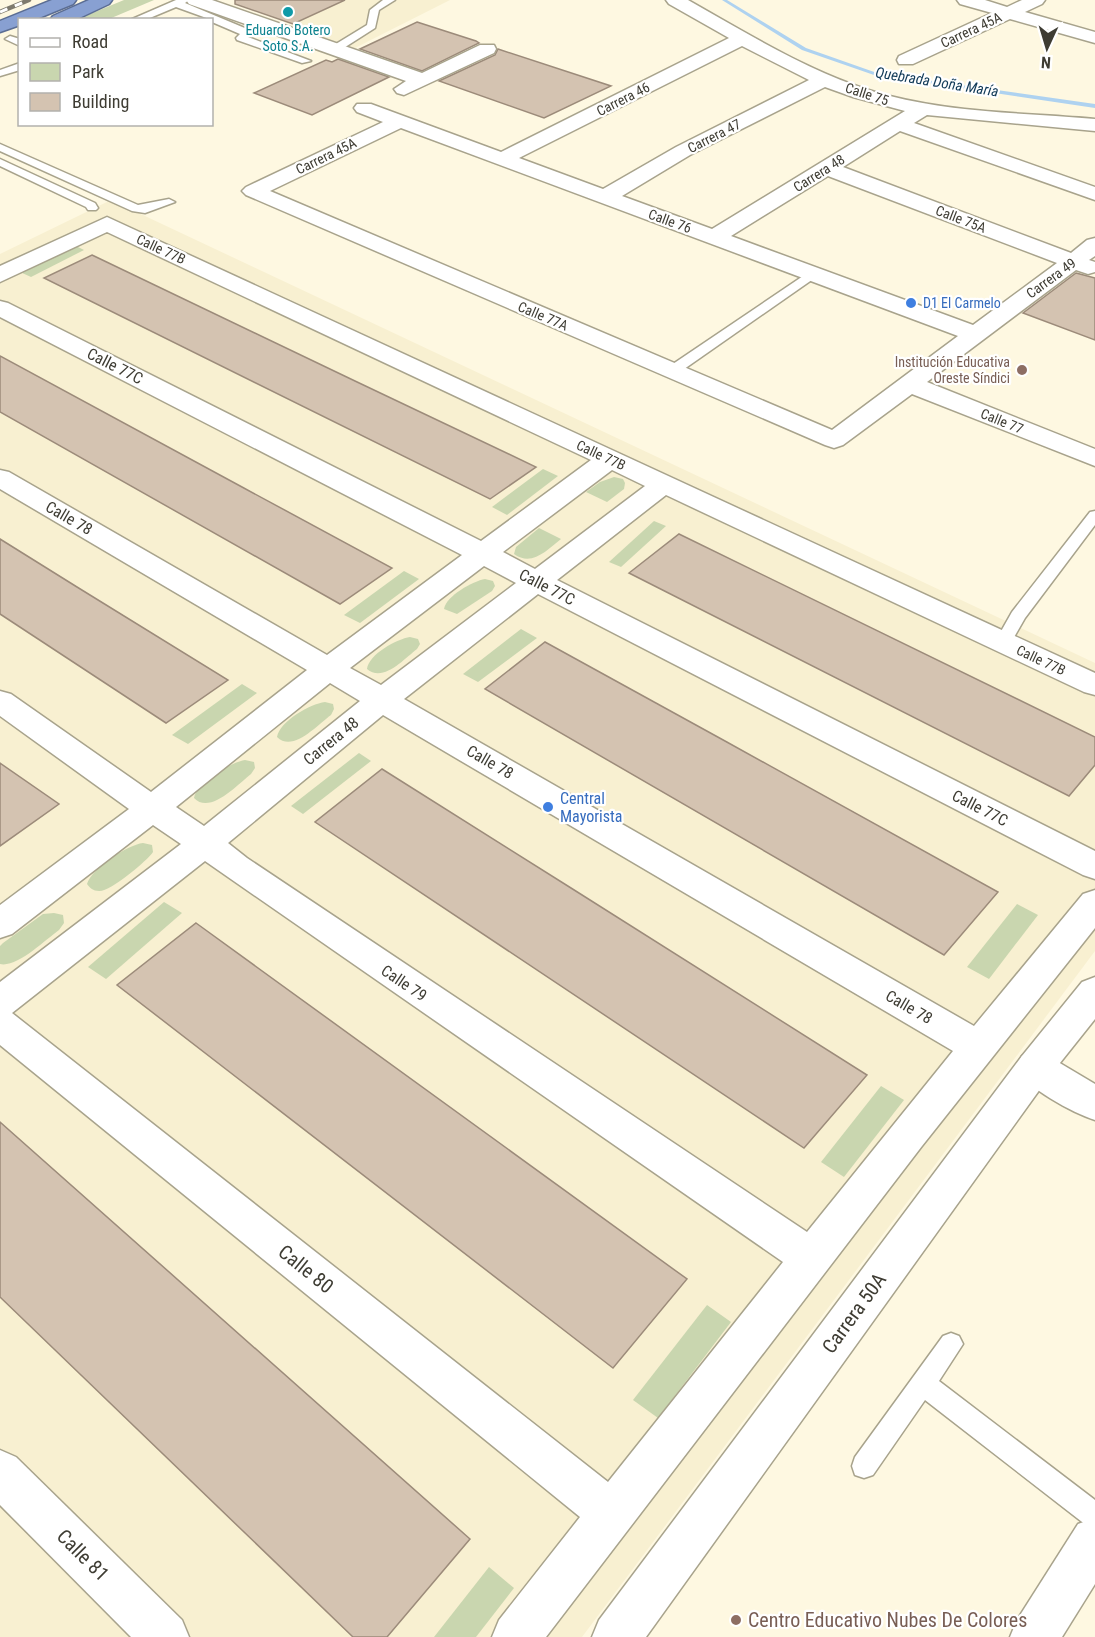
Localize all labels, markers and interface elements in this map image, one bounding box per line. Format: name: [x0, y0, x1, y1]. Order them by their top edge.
marker: Eduardo Botero Soto S.A.: [281, 5, 295, 19]
street label: Carrera 45A: [938, 9, 1004, 51]
legend: [18, 18, 213, 126]
north arrow: [1017, 18, 1077, 78]
place label: Eduardo Botero Soto S.A.: [245, 22, 331, 54]
text: Road: [72, 31, 108, 52]
text: N: [1040, 53, 1052, 72]
text: Park: [72, 61, 104, 82]
water label: Quebrada Doña María: [874, 63, 1000, 101]
street label: Carrera 46: [594, 79, 652, 119]
street label: Calle 75: [843, 79, 891, 109]
text: Building: [72, 91, 129, 112]
street label: Carrera 47: [685, 116, 743, 156]
street label: Carrera 45A: [293, 134, 359, 178]
street label: Carrera 48: [790, 151, 848, 195]
street label: Calle 75A: [934, 202, 988, 236]
street label: Calle 76: [646, 206, 694, 236]
street label: Calle 77B: [134, 231, 188, 267]
street label: Carrera 49: [1023, 255, 1079, 301]
place label: D1 El Carmelo: [923, 295, 1001, 311]
marker: D1 El Carmelo: [904, 296, 918, 310]
street label: Calle 77A: [516, 298, 570, 334]
street label: Calle 77C: [84, 344, 146, 388]
place label: Institución Educativa Oreste Síndici: [895, 354, 1010, 386]
marker: Institución Educativa Oreste Síndici: [1015, 363, 1029, 377]
street label: Calle 77: [978, 405, 1026, 437]
street label: Calle 77B: [574, 437, 628, 473]
street label: Calle 78: [42, 497, 96, 539]
street label: Calle 77C: [516, 565, 578, 609]
street label: Calle 77B: [1014, 642, 1068, 678]
street label: Carrera 48: [300, 713, 362, 769]
street label: Calle 78: [463, 741, 517, 783]
street label: Calle 77C: [949, 786, 1011, 830]
place label: Central Mayorista: [560, 789, 622, 826]
marker: Central Mayorista: [541, 800, 555, 814]
street label: Calle 79: [378, 961, 430, 1005]
street label: Calle 78: [882, 986, 936, 1028]
street label: Calle 80: [274, 1240, 338, 1298]
street label: Carrera 50A: [817, 1268, 891, 1358]
street label: Calle 81: [52, 1524, 114, 1586]
place label: Centro Educativo Nubes De Colores: [748, 1608, 1027, 1632]
marker: Centro Educativo Nubes De Colores: [729, 1613, 743, 1627]

